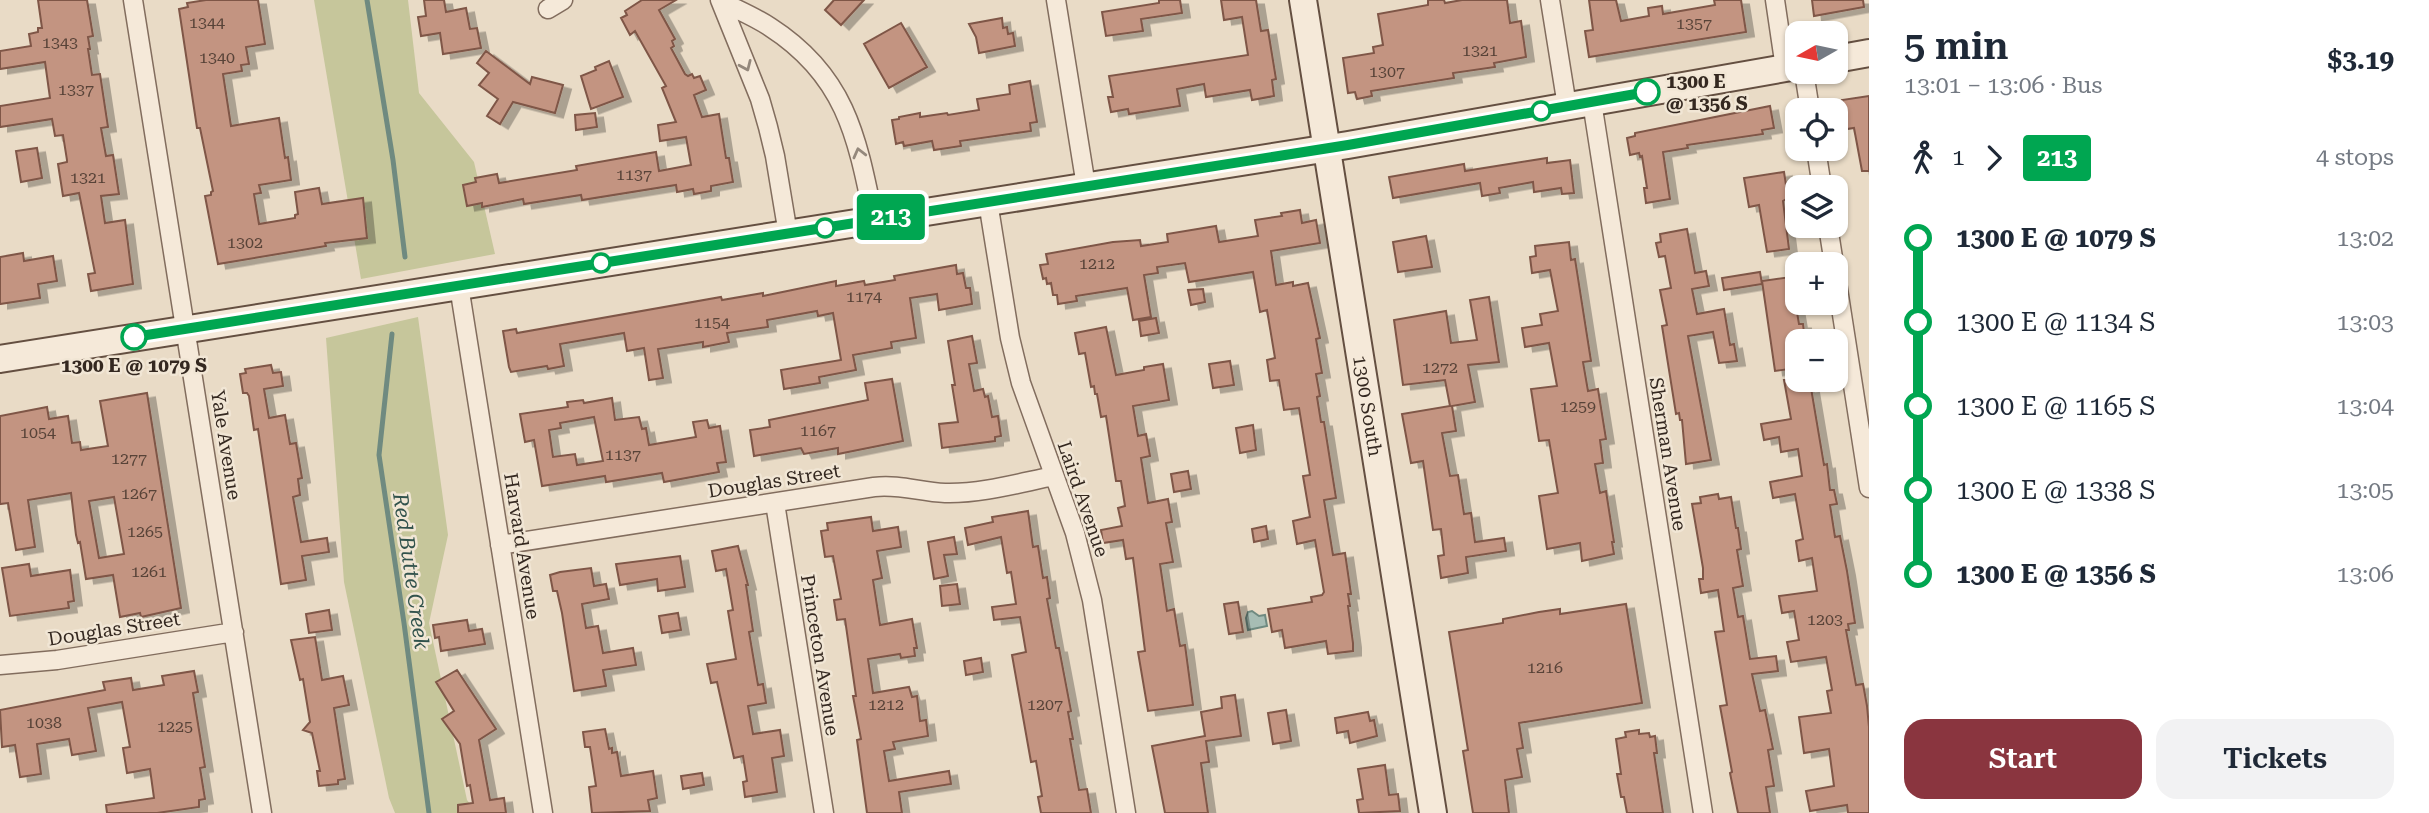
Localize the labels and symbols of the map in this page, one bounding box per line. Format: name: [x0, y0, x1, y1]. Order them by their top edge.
house number: 1344: [189, 13, 225, 32]
house number: 1357: [1676, 14, 1712, 33]
north arrow: [1785, 21, 1848, 84]
house number: 1343: [42, 33, 78, 52]
house number: 1321: [1462, 41, 1498, 60]
house number: 1340: [199, 48, 235, 67]
one-way arrow: [738, 58, 752, 71]
house number: 1307: [1369, 62, 1405, 81]
place label: 1300 E @ 1356 S: [1666, 70, 1748, 115]
marker: 1300 E @ 1356 S: [1634, 79, 1660, 105]
house number: 1337: [58, 80, 94, 99]
unlabelled marker: [1531, 101, 1551, 121]
one-way arrow: [853, 147, 867, 159]
house number: 1137: [616, 165, 652, 184]
house number: 1321: [70, 168, 106, 187]
line badge: 213: [851, 194, 931, 240]
unlabelled marker: [815, 218, 835, 238]
house number: 1302: [227, 233, 263, 252]
unlabelled marker: [591, 253, 611, 273]
house number: 1212: [1079, 254, 1115, 273]
house number: 1174: [846, 287, 882, 306]
house number: 1154: [694, 313, 730, 332]
marker: 1300 E @ 1079 S: [121, 324, 147, 350]
street label: 1300 South: [1348, 353, 1387, 458]
place label: 1300 E @ 1079 S: [61, 354, 207, 377]
house number: 1272: [1422, 358, 1458, 377]
street label: Sherman Avenue: [1645, 376, 1691, 532]
street label: Yale Avenue: [206, 388, 246, 502]
house number: 1259: [1560, 397, 1596, 416]
house number: 1167: [800, 421, 836, 440]
house number: 1054: [20, 423, 56, 442]
street label: Laird Avenue: [1052, 438, 1114, 560]
house number: 1137: [605, 445, 641, 464]
house number: 1277: [111, 449, 147, 468]
street label: Douglas Street: [706, 459, 842, 503]
street label: Harvard Avenue: [499, 471, 545, 621]
house number: 1267: [121, 484, 157, 503]
water label: Red Butte Creek: [388, 490, 434, 651]
house number: 1265: [127, 522, 163, 541]
house number: 1261: [131, 562, 167, 581]
street label: Princeton Avenue: [796, 573, 844, 737]
street label: Douglas Street: [46, 607, 182, 651]
house number: 1203: [1807, 610, 1843, 629]
house number: 1216: [1527, 658, 1563, 677]
house number: 1212: [868, 695, 904, 714]
house number: 1207: [1027, 695, 1063, 714]
house number: 1038: [26, 713, 62, 732]
house number: 1225: [157, 717, 193, 736]

